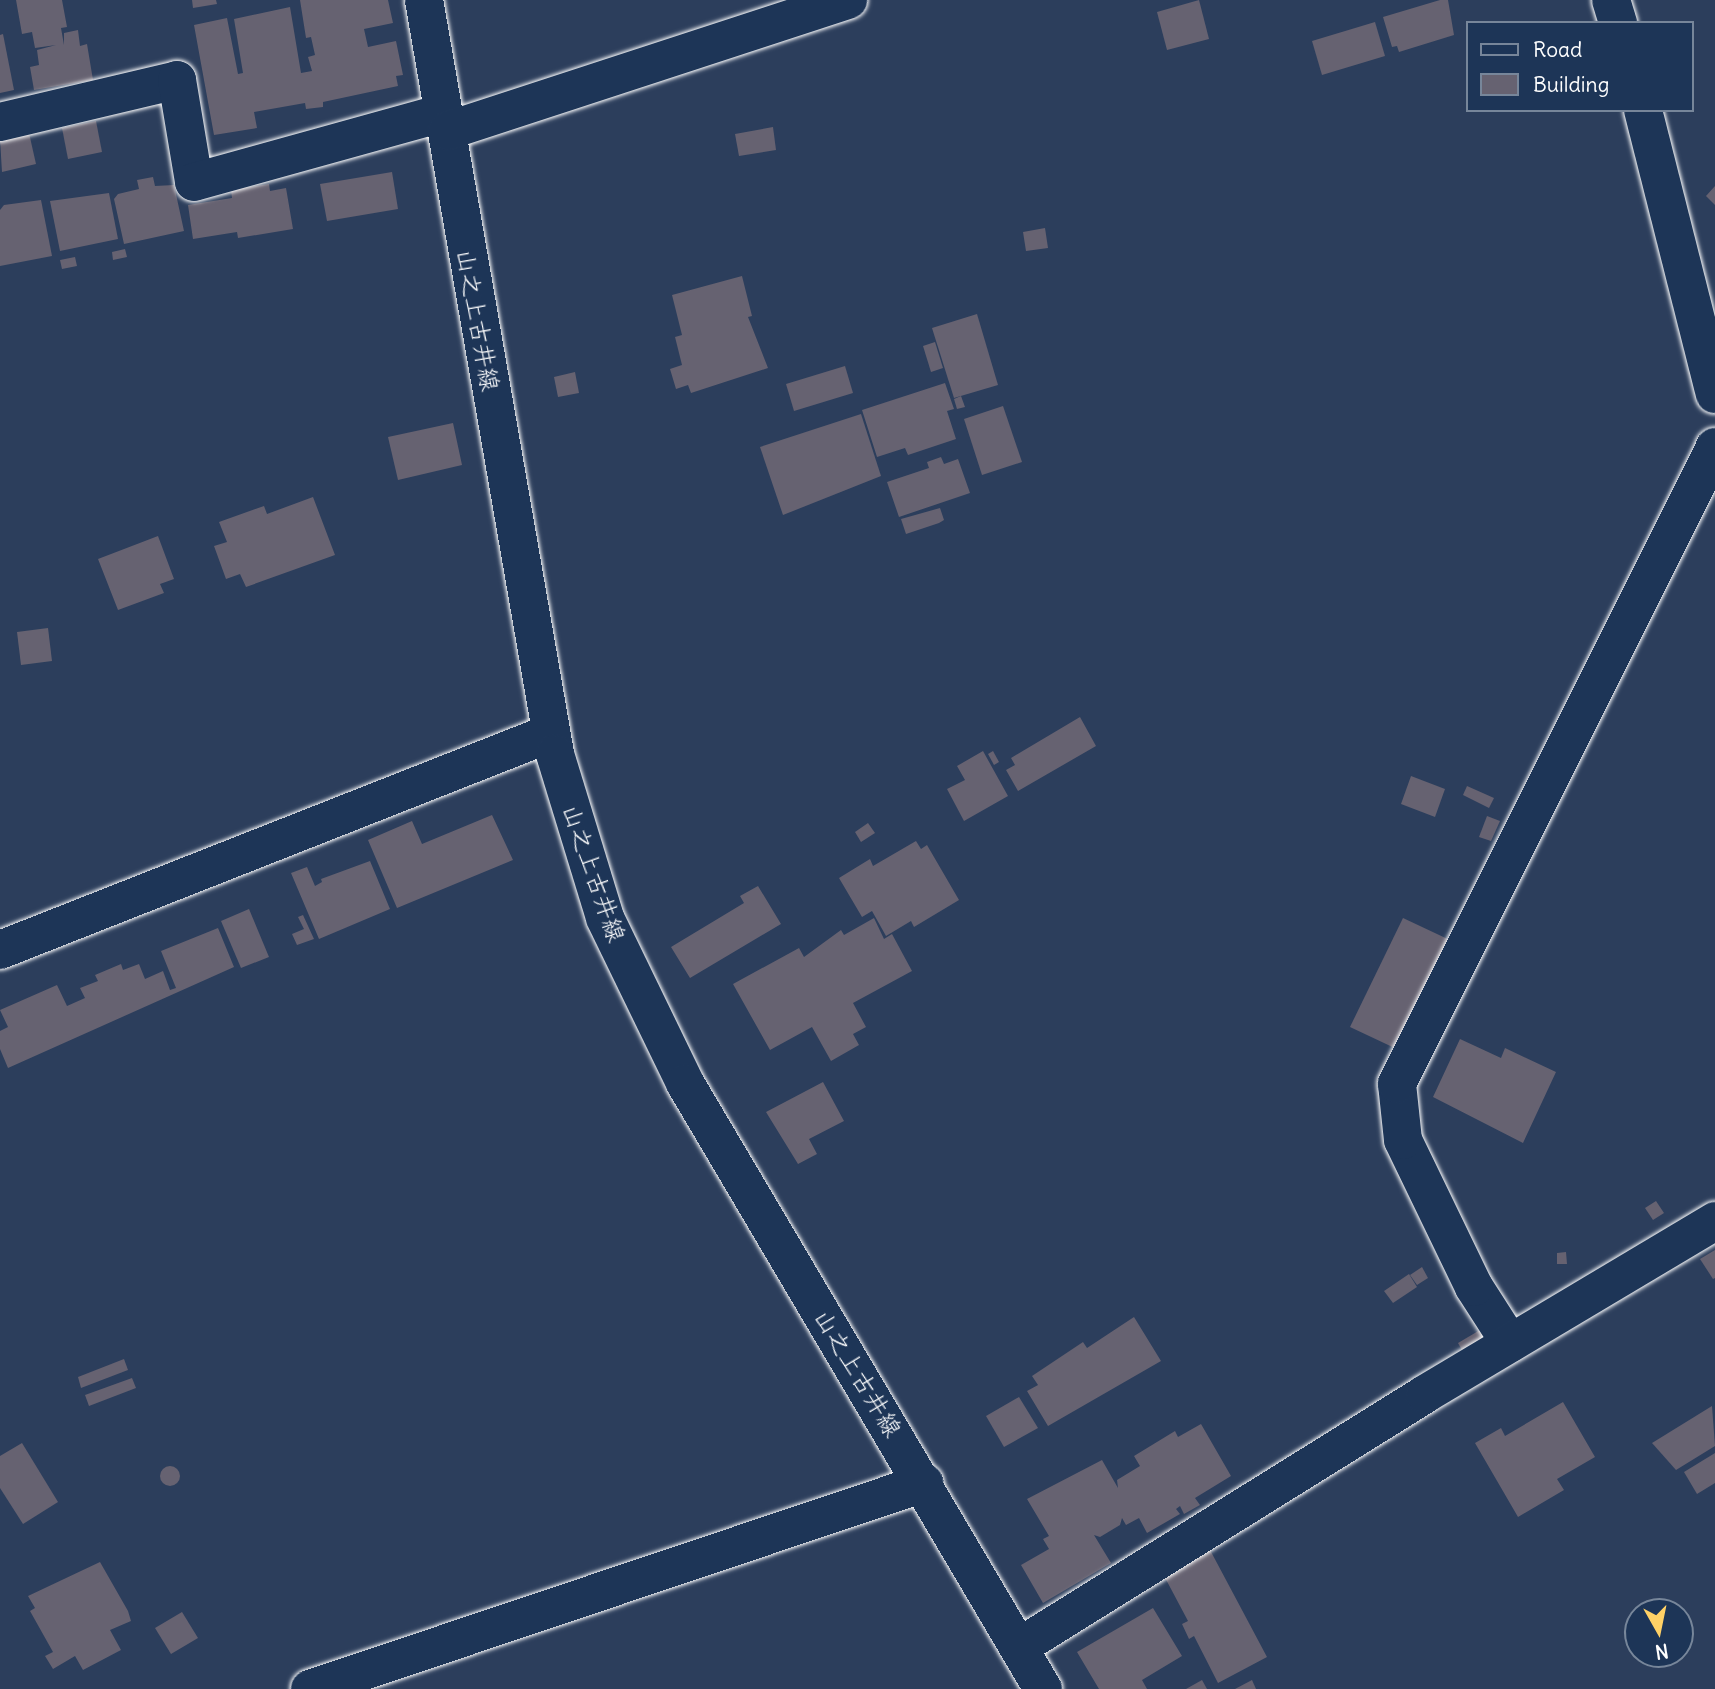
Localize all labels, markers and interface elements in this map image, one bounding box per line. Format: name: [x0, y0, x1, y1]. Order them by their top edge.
legend: [1466, 21, 1694, 112]
text: Road: [1533, 36, 1582, 63]
text: Building: [1533, 71, 1609, 98]
street label: 山之上古井線: [451, 247, 505, 393]
street label: 山之上古井線: [557, 800, 631, 946]
street label: 山之上古井線: [809, 1304, 907, 1442]
north arrow: [1624, 1598, 1694, 1668]
text: N: [1654, 1639, 1670, 1665]

